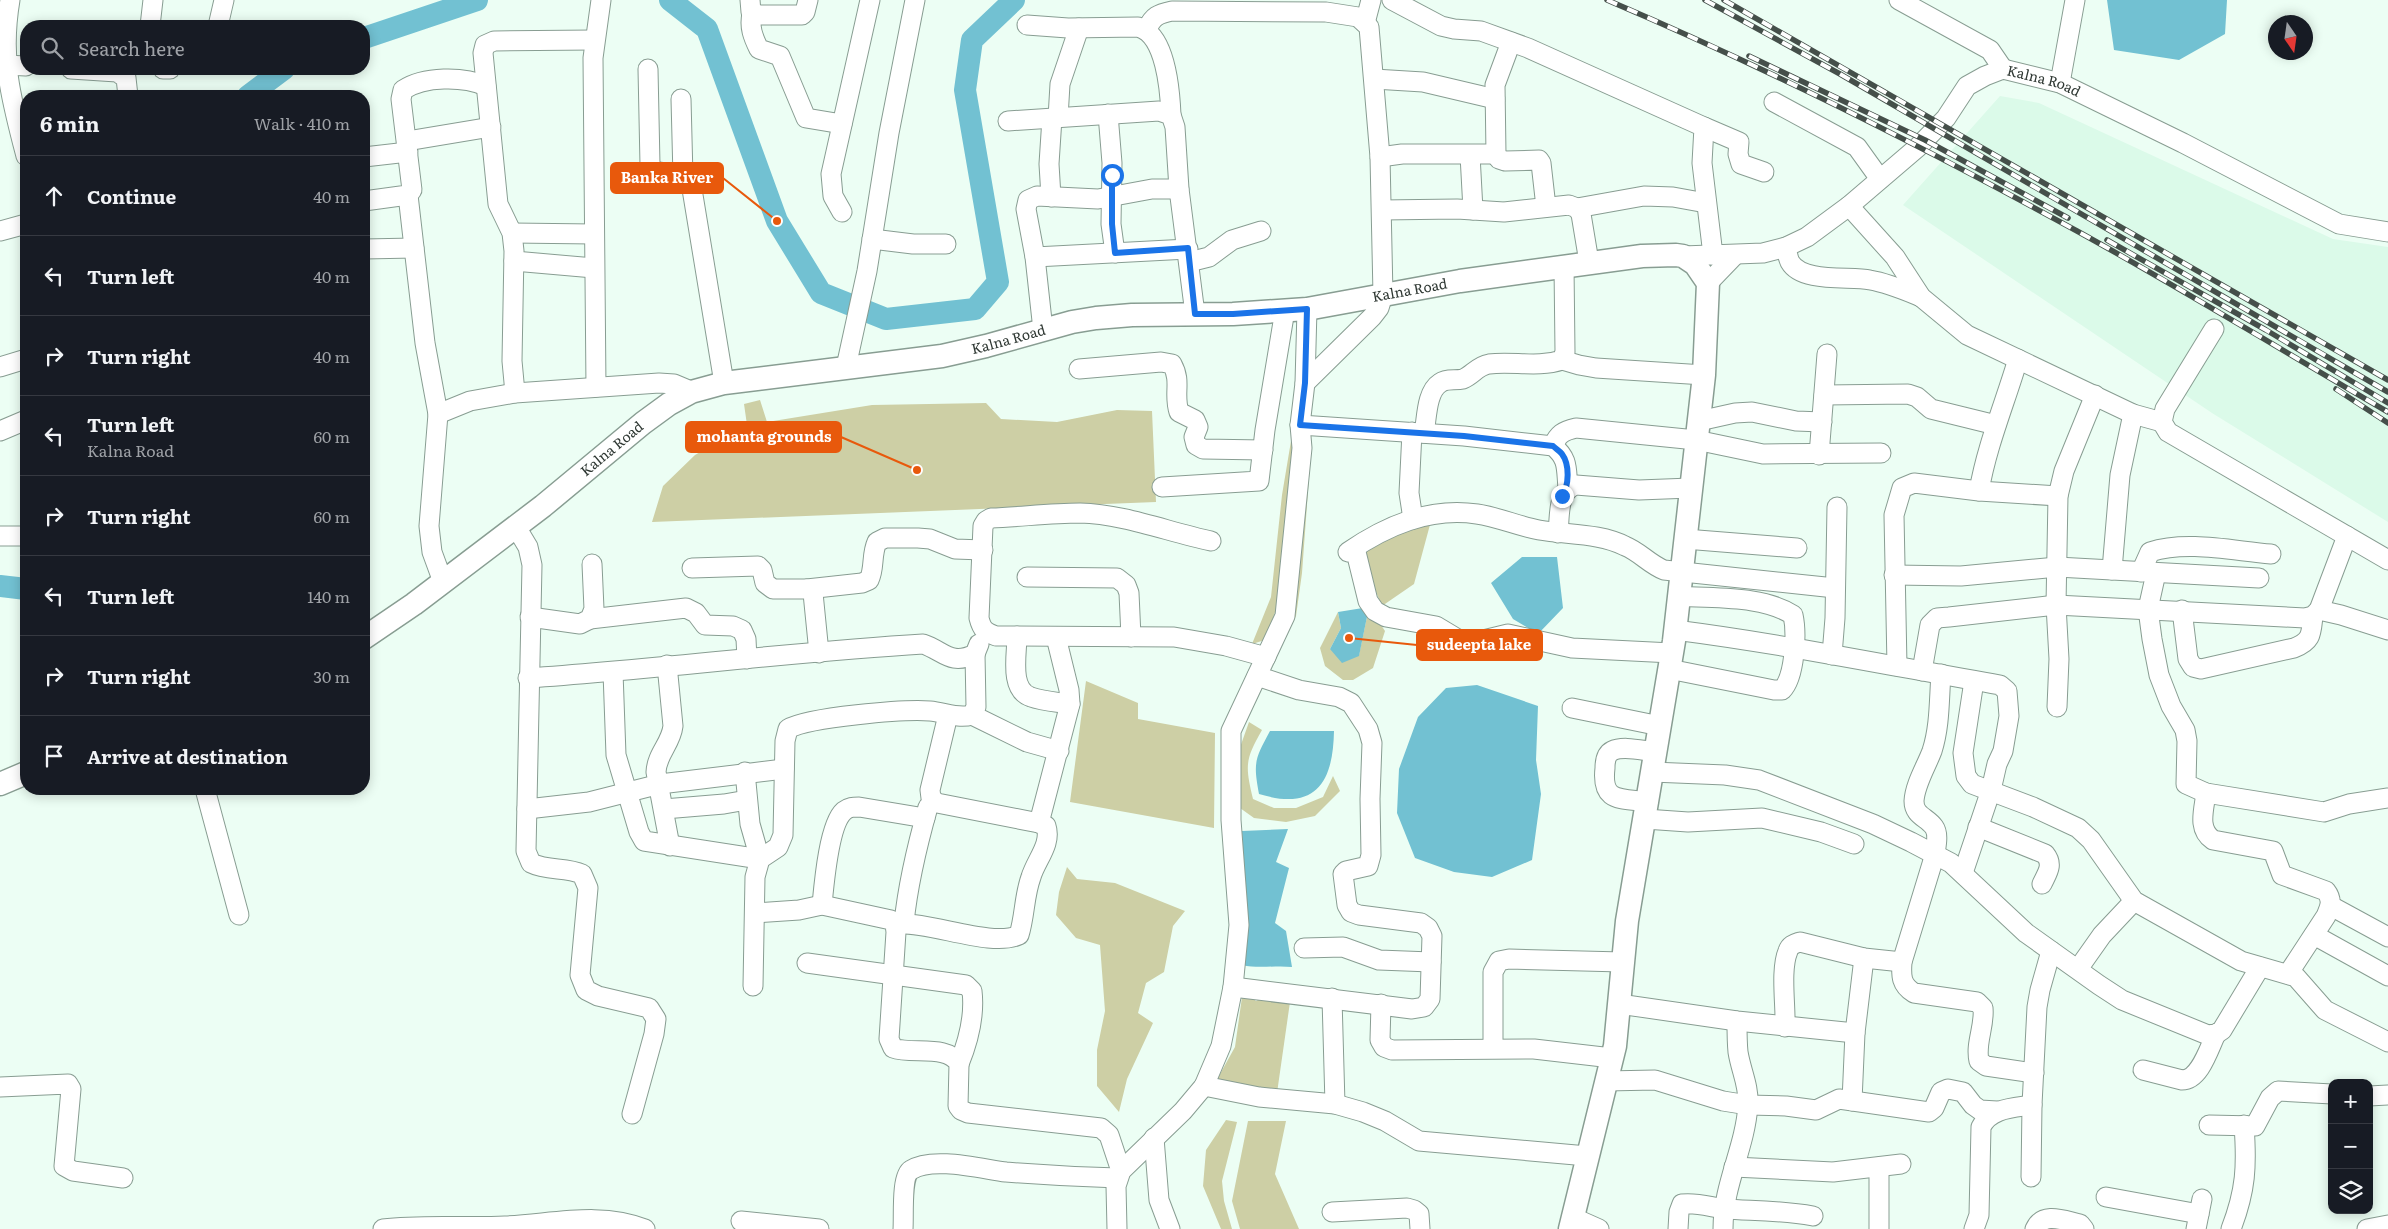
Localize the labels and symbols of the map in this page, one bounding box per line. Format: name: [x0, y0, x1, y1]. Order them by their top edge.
north arrow: [2268, 15, 2313, 60]
street label: Kalna Road: [2005, 59, 2085, 101]
callout: Banka River: [611, 163, 723, 193]
route start: [1101, 164, 1124, 187]
text: Banka River: [621, 165, 713, 188]
street label: Kalna Road: [1370, 272, 1449, 306]
street label: Kalna Road: [969, 319, 1048, 358]
street label: Kalna Road: [576, 416, 647, 480]
callout: mohanta grounds: [686, 422, 841, 452]
text: mohanta grounds: [696, 424, 832, 447]
route end: [1551, 485, 1574, 508]
callout: sudeepta lake: [1417, 630, 1542, 660]
text: sudeepta lake: [1427, 632, 1532, 655]

